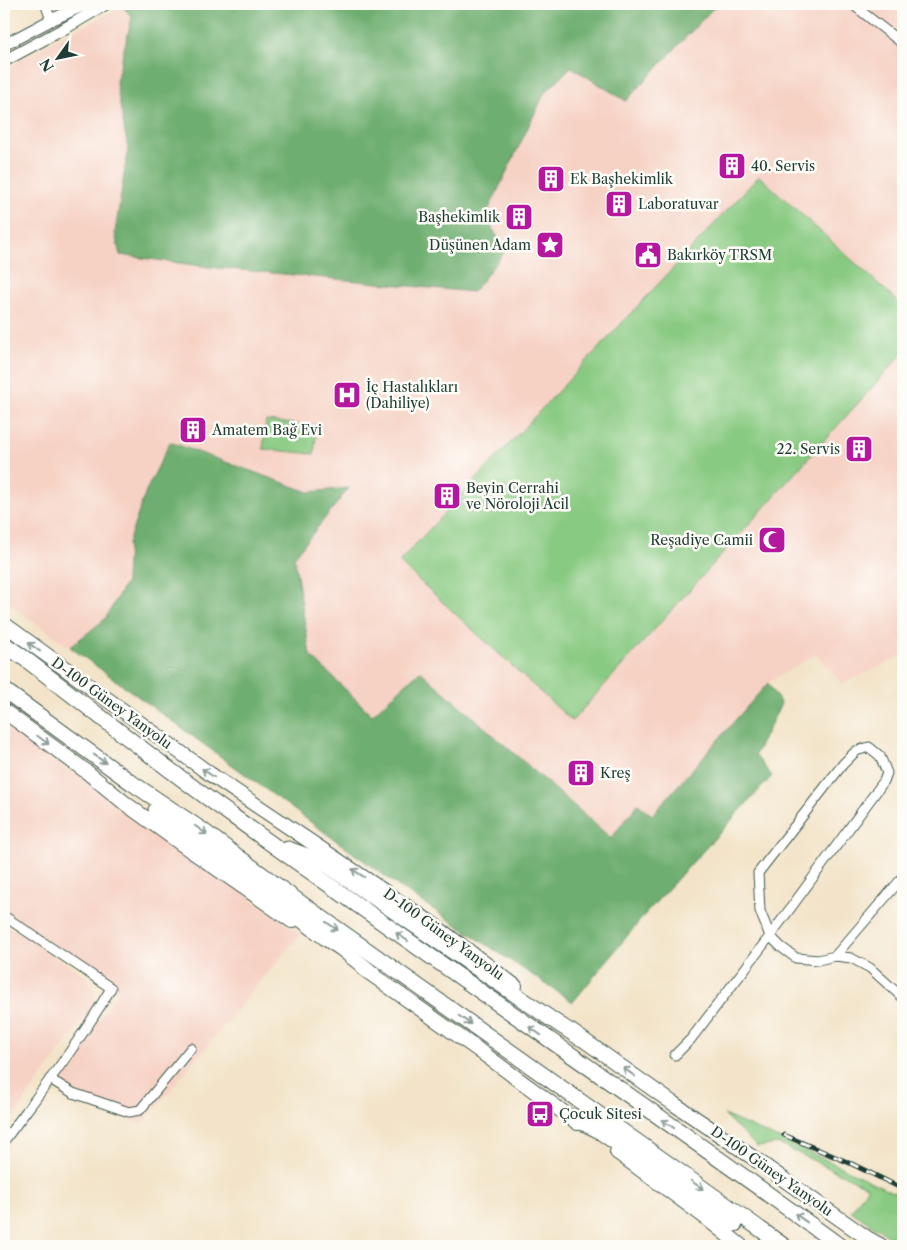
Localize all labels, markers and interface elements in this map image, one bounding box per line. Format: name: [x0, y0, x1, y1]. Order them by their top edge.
north arrow: [32, 32, 82, 82]
text: N: [36, 55, 58, 75]
building icon: 40. Servis: [717, 151, 747, 181]
place label: 40. Servis: [751, 157, 815, 175]
building icon: Ek Başhekimlik: [536, 164, 566, 194]
place label: Ek Başhekimlik: [570, 170, 674, 188]
building icon: Laboratuvar: [604, 189, 634, 219]
place label: Laboratuvar: [638, 195, 719, 213]
building icon: Başhekimlik: [504, 202, 534, 232]
place label: Başhekimlik: [418, 208, 501, 226]
place icon: Düşünen Adam: [535, 230, 565, 260]
place label: Düşünen Adam: [429, 236, 531, 254]
public building icon: Bakırköy TRSM: [633, 240, 663, 270]
place label: Bakırköy TRSM: [667, 246, 772, 264]
place label: İç Hastalıkları (Dahiliye): [366, 378, 458, 412]
hospital icon: İç Hastalıkları (Dahiliye): [332, 380, 362, 410]
building icon: Amatem Bağ Evi: [178, 415, 208, 445]
place label: Amatem Bağ Evi: [211, 421, 322, 439]
building icon: 22. Servis: [844, 434, 874, 464]
place label: 22. Servis: [776, 440, 840, 458]
place label: Beyin Cerrahi ve Nöroloji Acil: [465, 479, 569, 513]
building icon: Beyin Cerrahi ve Nöroloji Acil: [432, 481, 462, 511]
mosque icon: Reşadiye Camii: [757, 525, 787, 555]
place label: Reşadiye Camii: [650, 531, 753, 549]
one-way arrow: [28, 642, 42, 652]
street label: D-100 Güney Yanyolu: [48, 653, 176, 753]
one-way arrow: [36, 735, 49, 746]
one-way arrow: [93, 754, 107, 764]
building icon: Kreş: [566, 758, 596, 788]
place label: Kreş: [600, 764, 631, 782]
one-way arrow: [202, 768, 216, 778]
one-way arrow: [194, 825, 208, 835]
one-way arrow: [351, 868, 365, 879]
street label: D-100 Güney Yanyolu: [380, 884, 508, 984]
one-way arrow: [325, 921, 339, 931]
one-way arrow: [395, 932, 409, 942]
one-way arrow: [458, 1015, 472, 1025]
one-way arrow: [528, 1026, 542, 1036]
one-way arrow: [622, 1067, 636, 1077]
bus stop icon: Çocuk Sitesi: [525, 1099, 555, 1129]
place label: Çocuk Sitesi: [559, 1105, 642, 1123]
one-way arrow: [661, 1119, 675, 1129]
street label: D-100 Güney Yanyolu: [708, 1122, 837, 1220]
one-way arrow: [690, 1180, 704, 1190]
one-way arrow: [794, 1213, 808, 1223]

